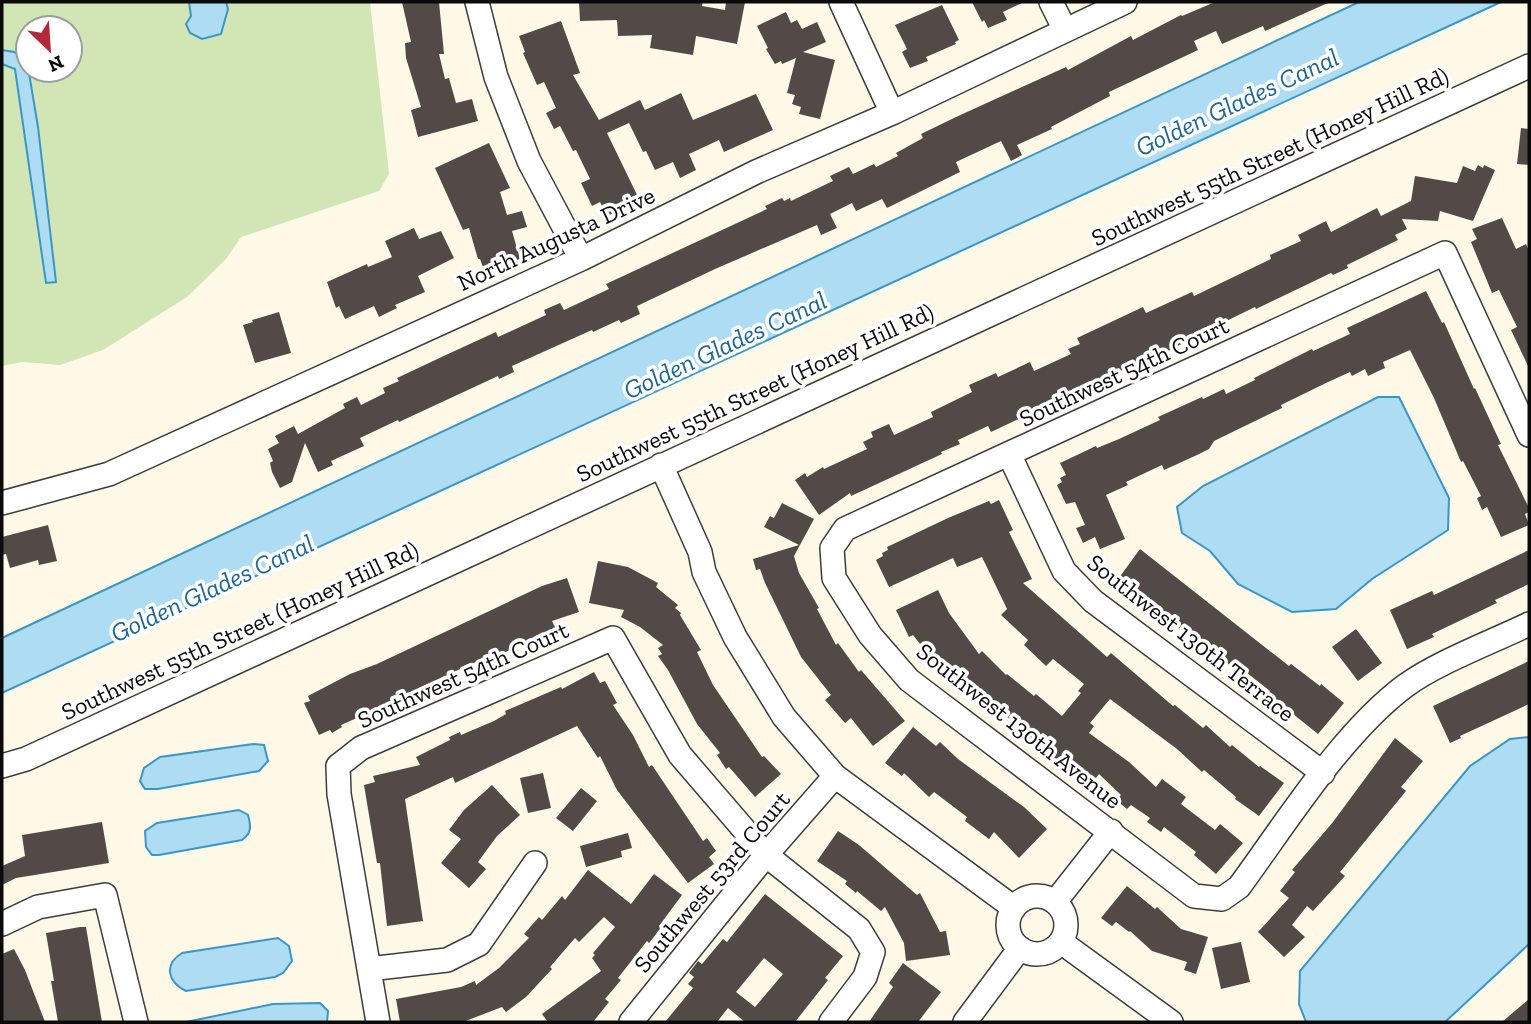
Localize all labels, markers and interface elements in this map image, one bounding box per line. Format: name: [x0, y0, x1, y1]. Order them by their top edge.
north arrow: [14, 14, 84, 84]
water label: Golden Glades Canal: [1130, 41, 1344, 163]
text: N: [45, 50, 67, 77]
street label: Southwest 55th Street (Honey Hill Rd): [1087, 61, 1453, 252]
street label: North Augusta Drive: [452, 180, 659, 297]
water label: Golden Glades Canal: [618, 284, 832, 406]
street label: Southwest 55th Street (Honey Hill Rd): [572, 297, 938, 488]
street label: Southwest 54th Court: [1014, 310, 1233, 433]
water label: Golden Glades Canal: [105, 527, 319, 649]
street label: Southwest 55th Street (Honey Hill Rd): [57, 535, 423, 726]
street label: Southwest 130th Terrace: [1082, 548, 1301, 728]
street label: Southwest 54th Court: [353, 615, 573, 734]
street label: Southwest 130th Avenue: [911, 636, 1128, 815]
street label: Southwest 53rd Court: [627, 785, 796, 978]

